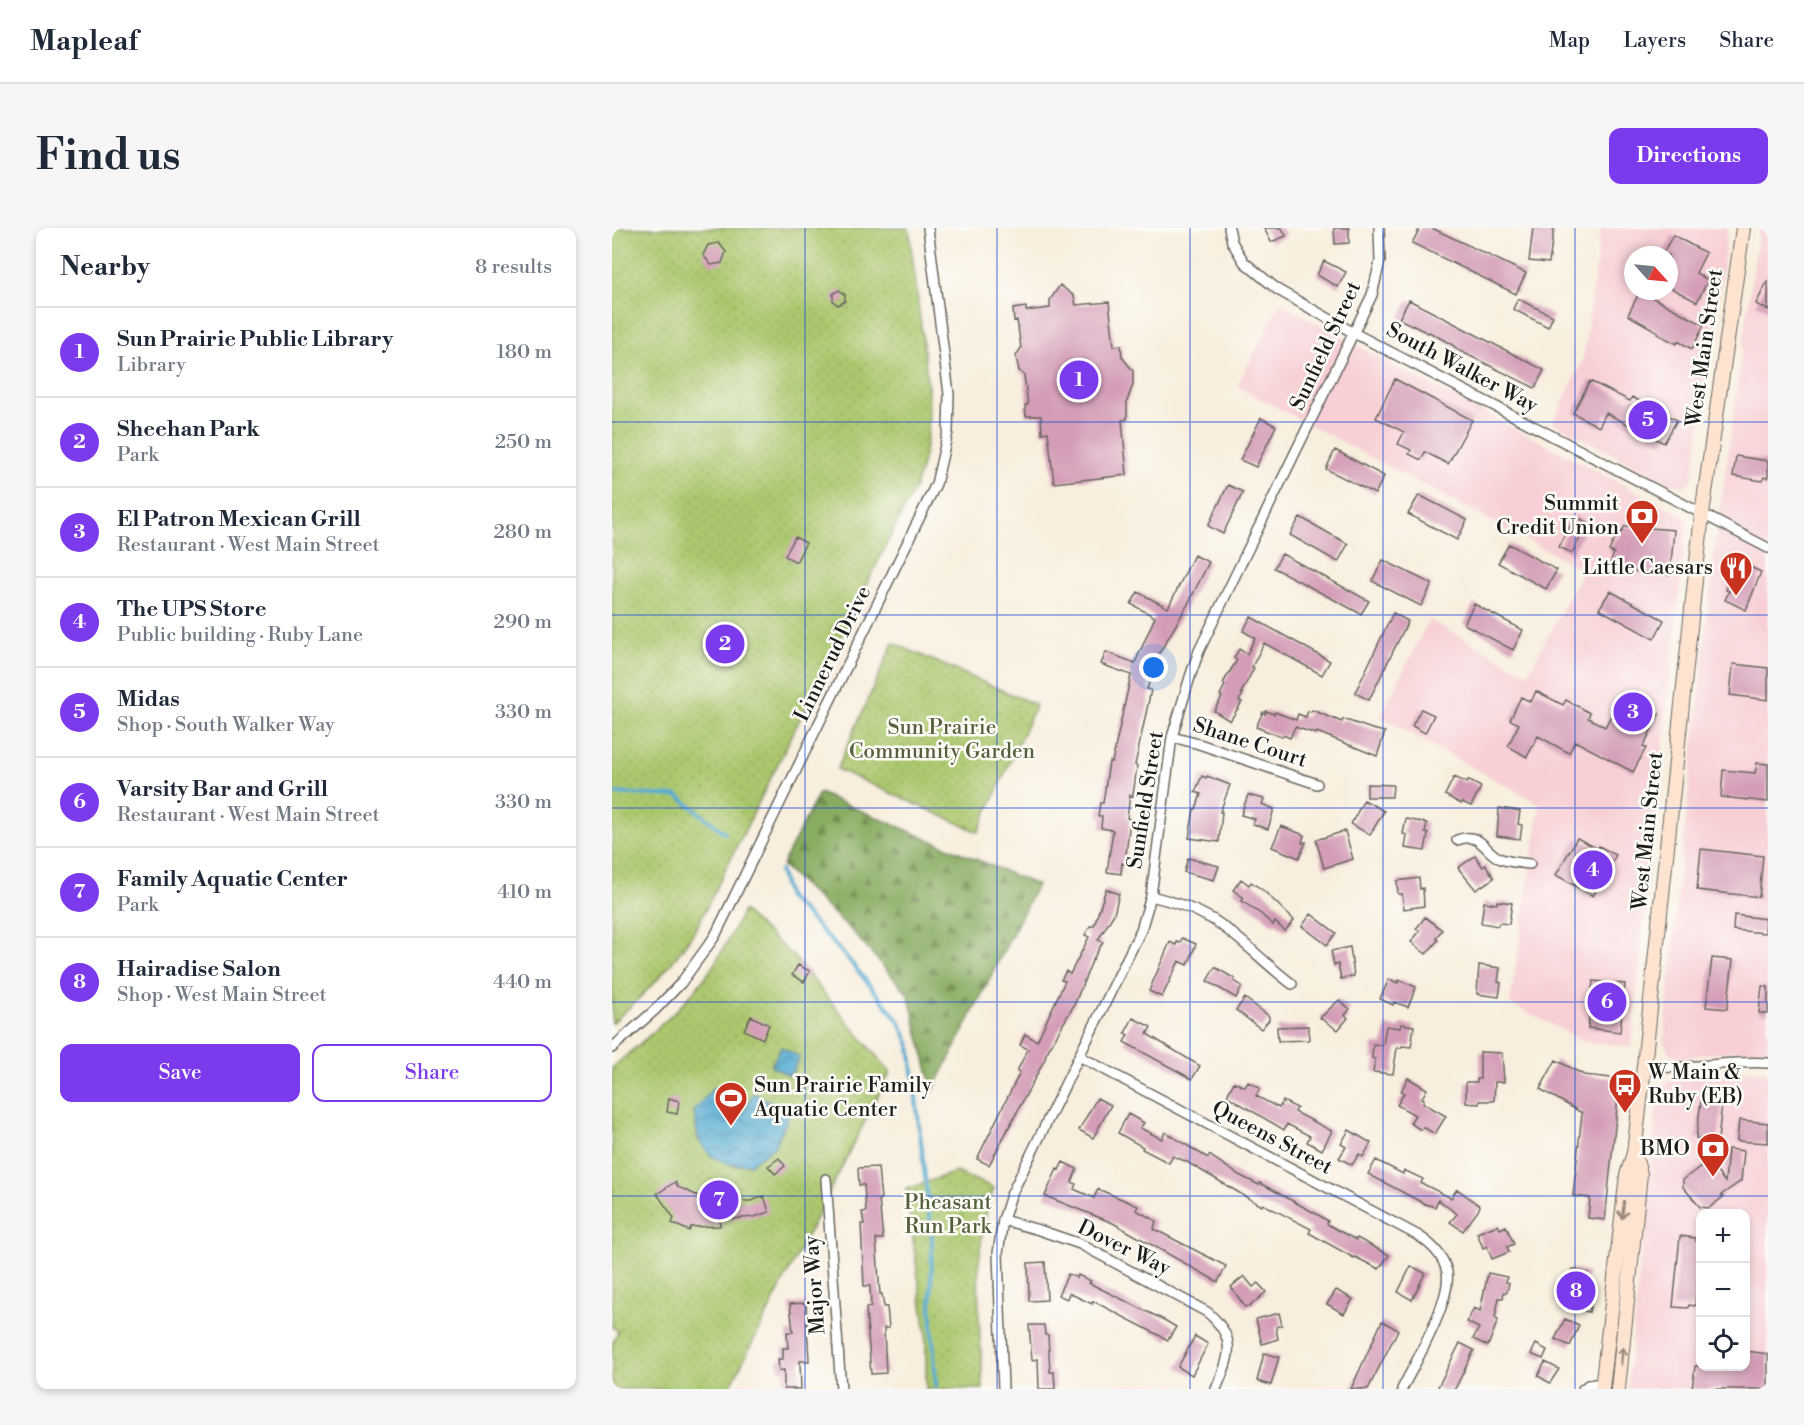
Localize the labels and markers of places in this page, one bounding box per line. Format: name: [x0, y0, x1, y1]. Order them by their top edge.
pin: 1: [1060, 358, 1098, 402]
pin: 5: [1628, 398, 1668, 442]
place label: Summit Credit Union: [1496, 491, 1620, 541]
bank icon: Summit Credit Union: [1624, 498, 1660, 545]
restaurant icon: Little Caesars: [1718, 550, 1754, 597]
place label: Little Caesars: [1582, 555, 1713, 581]
pin: 2: [706, 622, 744, 666]
pin: 3: [1614, 690, 1652, 734]
pin: 4: [1574, 848, 1612, 892]
pin: 6: [1588, 980, 1626, 1024]
place label: W Main & Ruby (EB): [1647, 1060, 1743, 1110]
bus stop icon: W Main & Ruby (EB): [1607, 1067, 1643, 1114]
place label: Sun Prairie Family Aquatic Center: [753, 1073, 933, 1123]
sports icon: Sun Prairie Family Aquatic Center: [713, 1080, 749, 1127]
bank icon: BMO: [1695, 1131, 1731, 1178]
place label: BMO: [1639, 1136, 1690, 1162]
pin: 7: [700, 1178, 738, 1222]
pin: 8: [1556, 1268, 1596, 1314]

